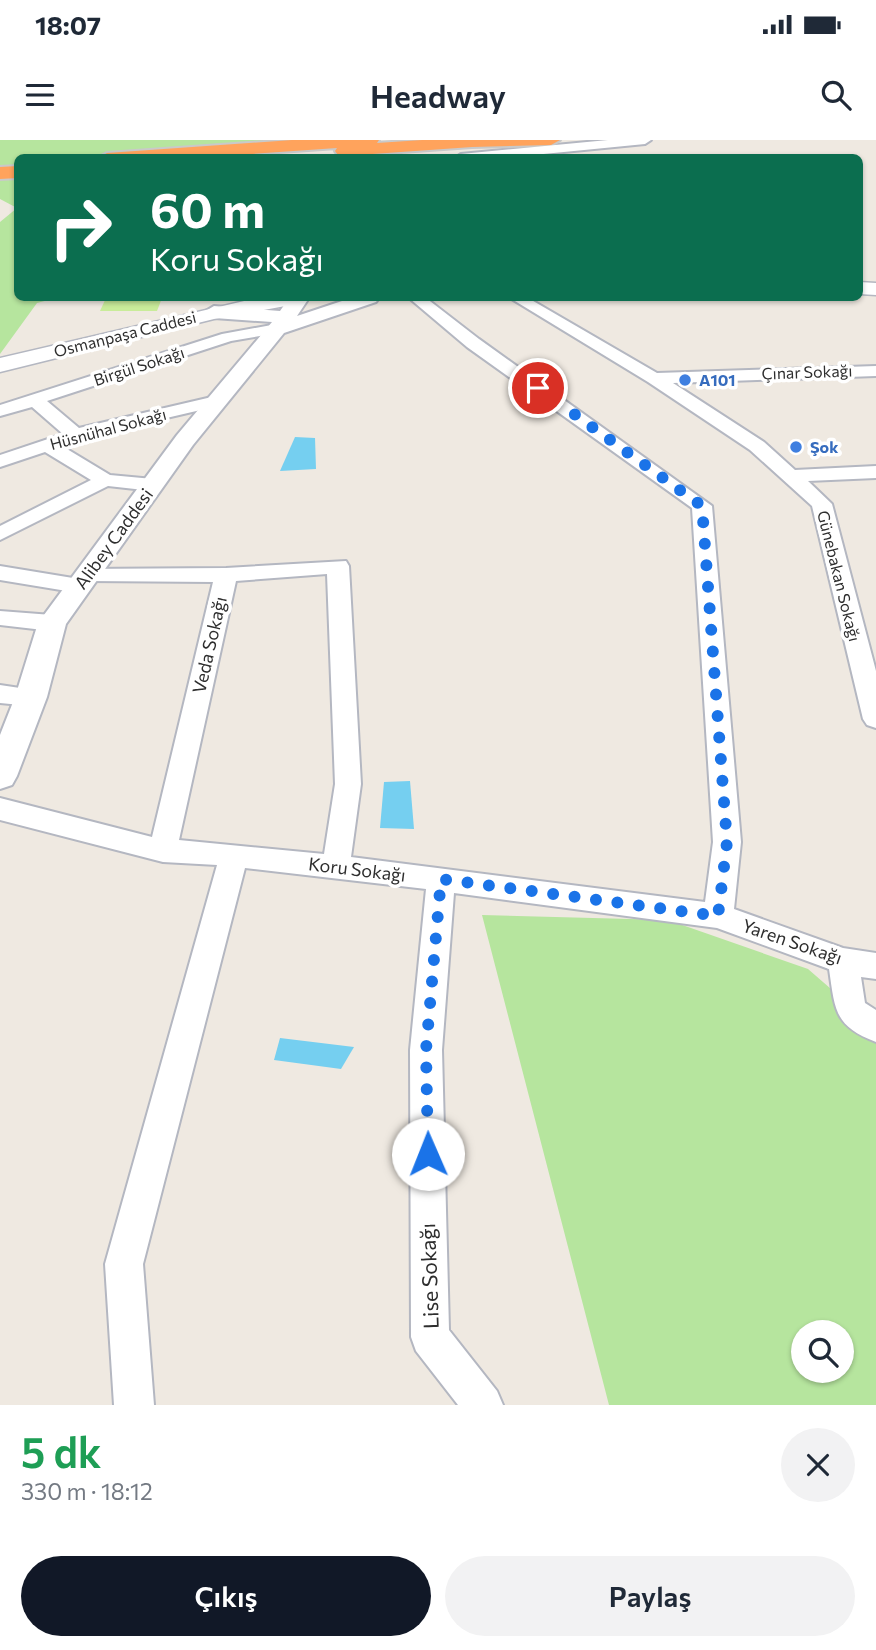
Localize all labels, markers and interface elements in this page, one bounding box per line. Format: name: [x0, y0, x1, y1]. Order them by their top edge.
text: 18:07: [35, 9, 101, 40]
text: Headway: [370, 75, 506, 115]
icon: menu: [21, 76, 59, 114]
icon: search: [817, 76, 855, 114]
text: 60 m: [150, 178, 265, 238]
icon: right: [35, 182, 126, 273]
text: Koru Sokağı: [150, 238, 324, 278]
street label: Osmanpaşa Caddesi: [52, 307, 198, 360]
street label: Birgül Sokağı: [91, 342, 187, 389]
pin: [508, 358, 568, 418]
street label: Çınar Sokağı: [761, 360, 853, 383]
icon: arrive: [519, 369, 557, 407]
place label: A101: [699, 370, 736, 389]
marker: A101: [677, 372, 693, 388]
street label: Hüsnühal Sokağı: [48, 404, 168, 453]
place label: Şok: [810, 437, 839, 456]
marker: Şok: [788, 439, 804, 455]
street label: Alibey Caddesi: [69, 484, 157, 593]
street label: Günebakan Sokağı: [814, 508, 865, 643]
street label: Veda Sokağı: [187, 594, 231, 695]
street label: Koru Sokağı: [307, 852, 407, 886]
street label: Yaren Sokağı: [739, 914, 845, 968]
position arrow: [391, 1117, 465, 1191]
street label: Lise Sokağı: [414, 1223, 443, 1330]
map controls: [791, 1320, 854, 1383]
button: search: [791, 1320, 854, 1383]
text: 5 dk: [21, 1425, 102, 1477]
button: close: [781, 1428, 855, 1502]
text: 330 m · 18:12: [21, 1477, 153, 1505]
button: Çıkış: [21, 1556, 431, 1636]
button: Paylaş: [445, 1556, 855, 1636]

